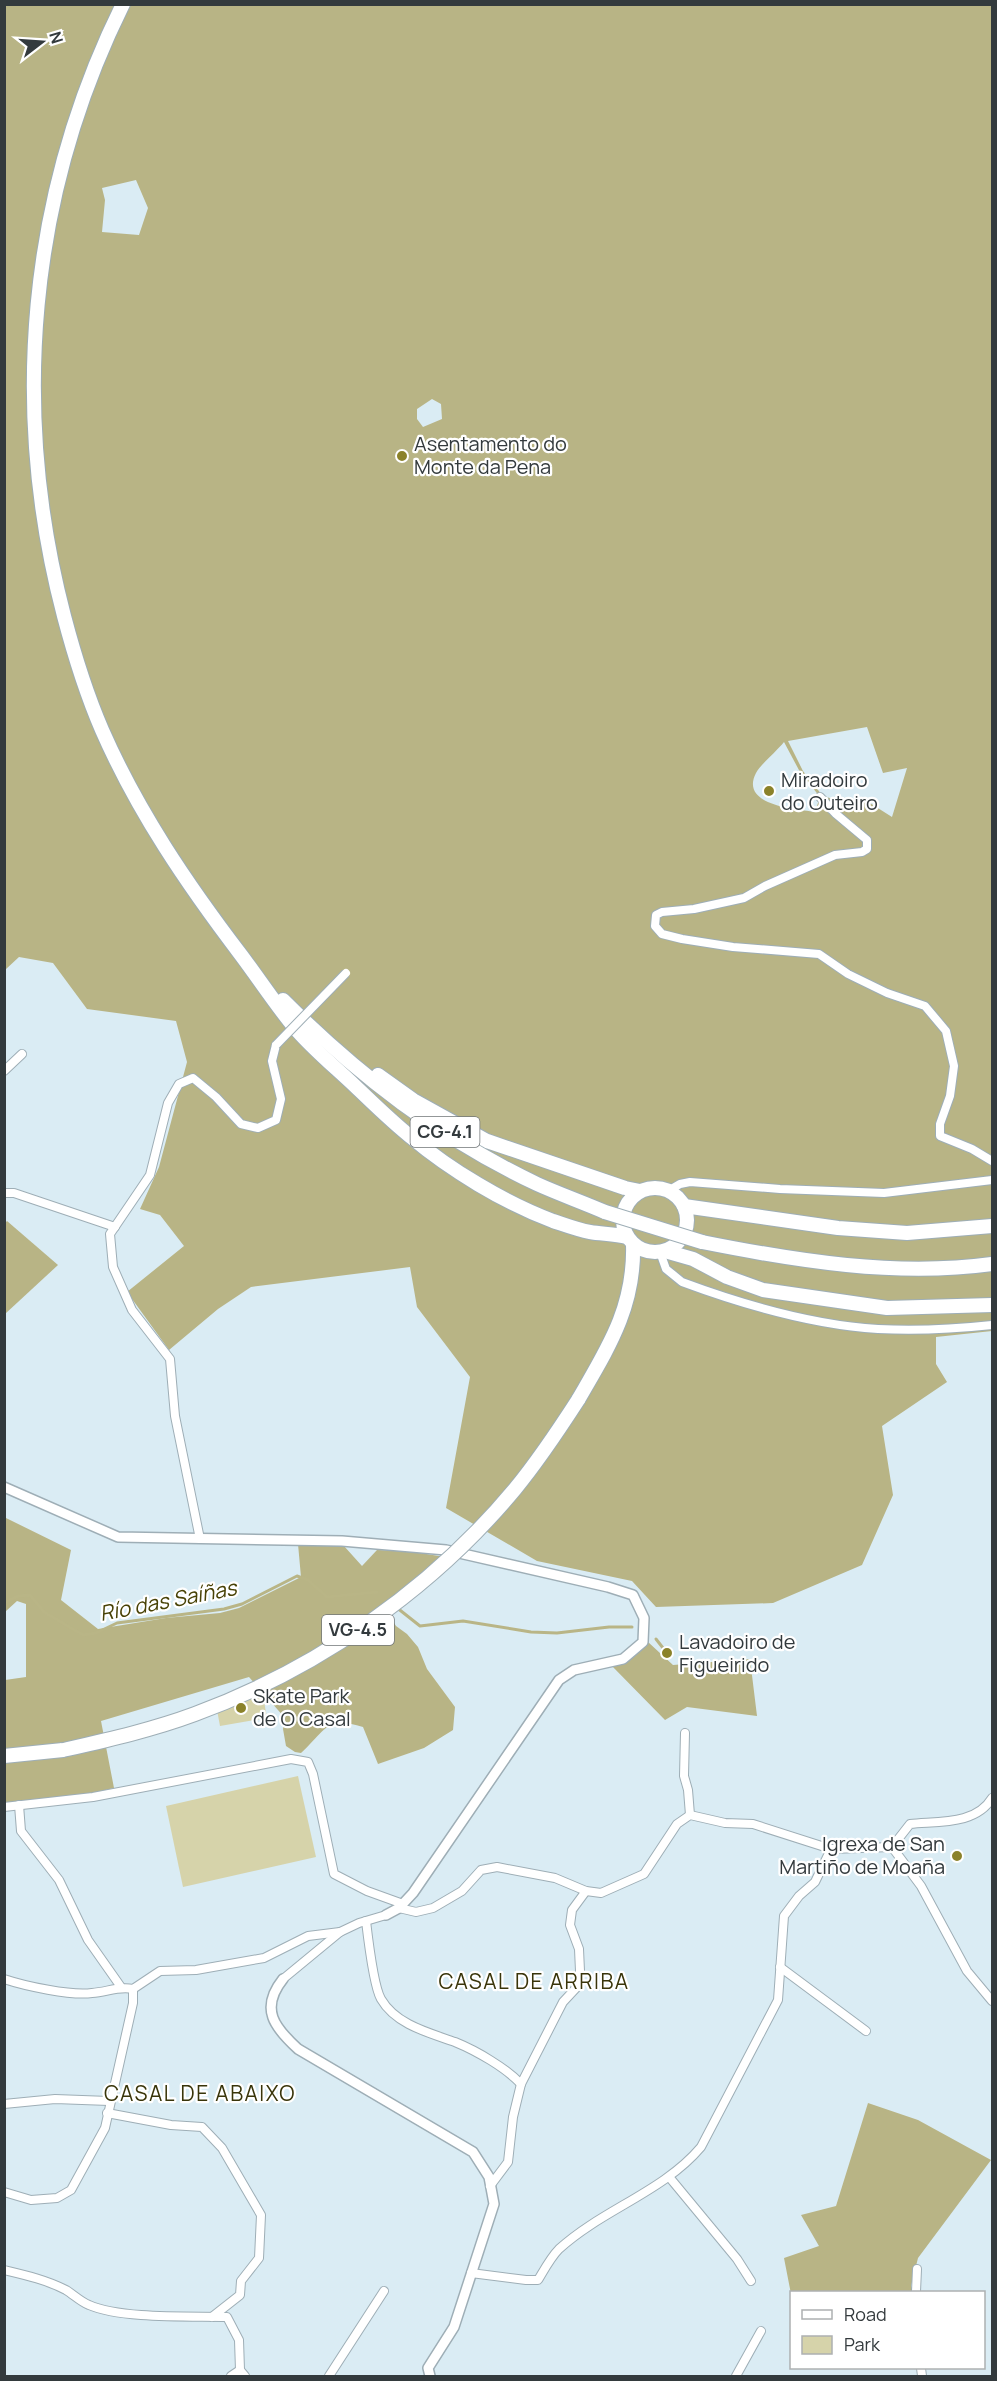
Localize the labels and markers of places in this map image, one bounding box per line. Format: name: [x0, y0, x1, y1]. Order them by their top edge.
place label: Asentamento do Monte da Pena: [414, 430, 567, 480]
marker: Asentamento do Monte da Pena: [395, 449, 409, 463]
place label: Miradoiro do Outeiro: [781, 766, 878, 816]
marker: Miradoiro do Outeiro: [762, 784, 776, 798]
place label: Lavadoiro de Figueirido: [679, 1628, 795, 1678]
marker: Lavadoiro de Figueirido: [660, 1646, 674, 1660]
place label: Skate Park de O Casal: [253, 1682, 351, 1732]
marker: Skate Park de O Casal: [234, 1701, 248, 1715]
place label: Igrexa de San Martiño de Moaña: [779, 1830, 945, 1880]
marker: Igrexa de San Martiño de Moaña: [950, 1849, 964, 1863]

